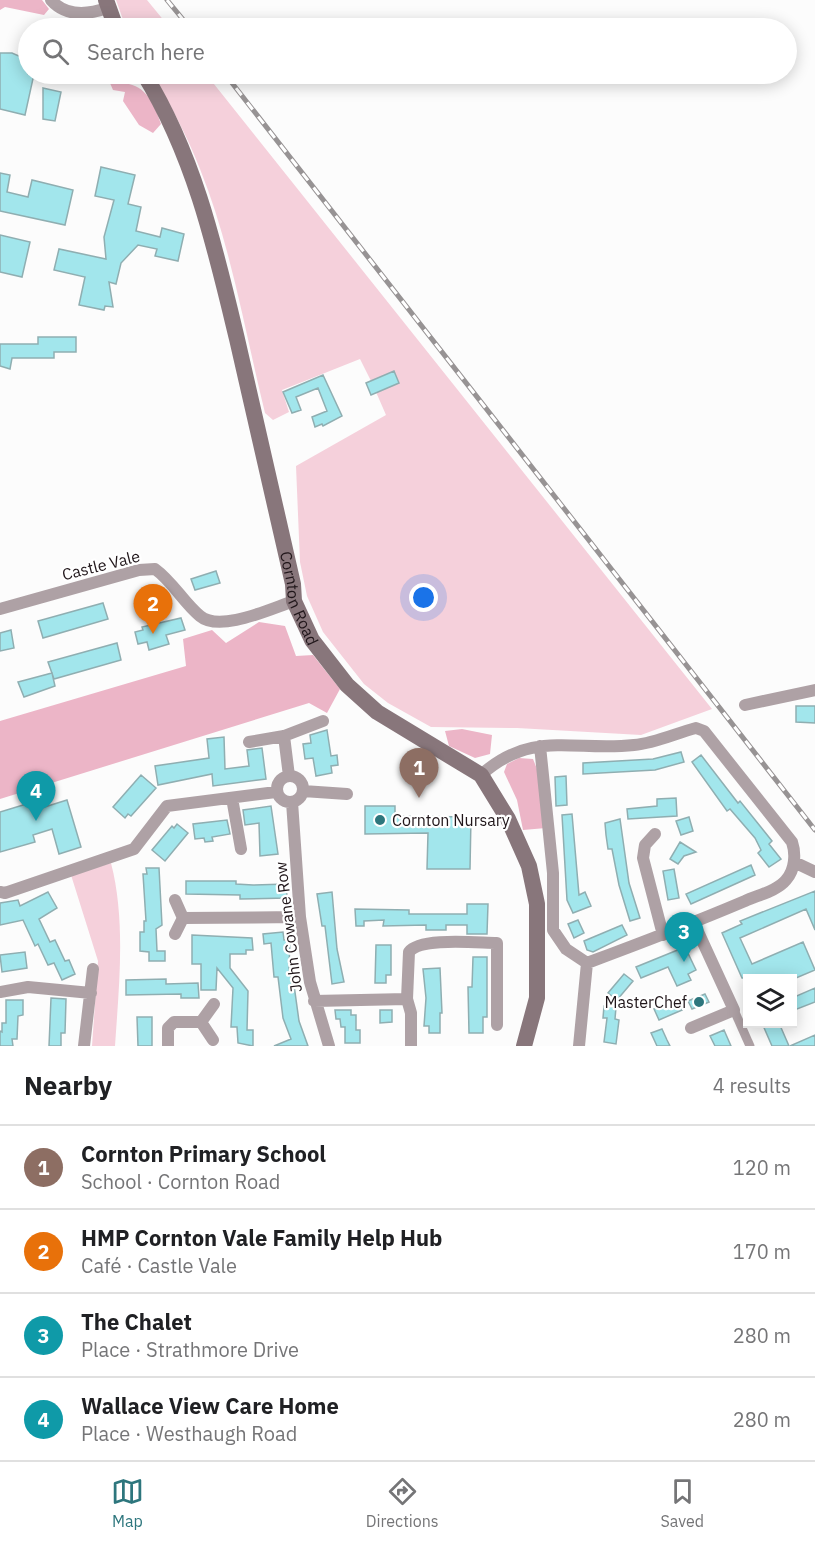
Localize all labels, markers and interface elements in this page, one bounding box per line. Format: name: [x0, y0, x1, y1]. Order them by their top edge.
search box: [18, 18, 797, 84]
icon: search: [39, 35, 72, 68]
text: Search here: [87, 37, 205, 66]
street label: Castle Vale: [60, 546, 142, 584]
street label: Cornton Road: [276, 549, 323, 648]
your location: [409, 583, 438, 612]
pin: 2: [134, 584, 172, 634]
pin: 1: [400, 748, 438, 798]
pin: 4: [16, 772, 56, 821]
place label: Cornton Nursary: [392, 810, 510, 830]
marker: Cornton Nursary: [373, 813, 387, 827]
street label: John Cowane Row: [270, 861, 306, 993]
pin: 3: [664, 912, 704, 962]
map controls: [743, 974, 797, 1028]
button: layers: [743, 974, 797, 1028]
place label: MasterChef: [604, 992, 687, 1012]
marker: MasterChef: [692, 995, 706, 1009]
text: Nearby: [24, 1068, 112, 1102]
text: 4 results: [713, 1072, 791, 1099]
text: Cornton Primary School: [81, 1139, 326, 1168]
text: 1: [38, 1154, 50, 1181]
text: 120 m: [733, 1154, 791, 1181]
text: School · Cornton Road: [81, 1168, 280, 1195]
text: HMP Cornton Vale Family Help Hub: [81, 1223, 442, 1252]
text: 2: [38, 1238, 50, 1265]
text: 170 m: [733, 1238, 791, 1265]
text: Café · Castle Vale: [81, 1252, 237, 1279]
text: The Chalet: [81, 1307, 192, 1336]
text: 3: [38, 1322, 50, 1349]
text: 280 m: [733, 1322, 791, 1349]
text: Place · Strathmore Drive: [81, 1336, 299, 1363]
text: Wallace View Care Home: [81, 1391, 339, 1420]
text: 4: [38, 1406, 50, 1433]
text: 280 m: [733, 1406, 791, 1433]
text: Place · Westhaugh Road: [81, 1420, 297, 1447]
tab: Map: [111, 1475, 144, 1531]
tab: Directions: [366, 1475, 439, 1531]
tab: Saved: [661, 1475, 704, 1531]

